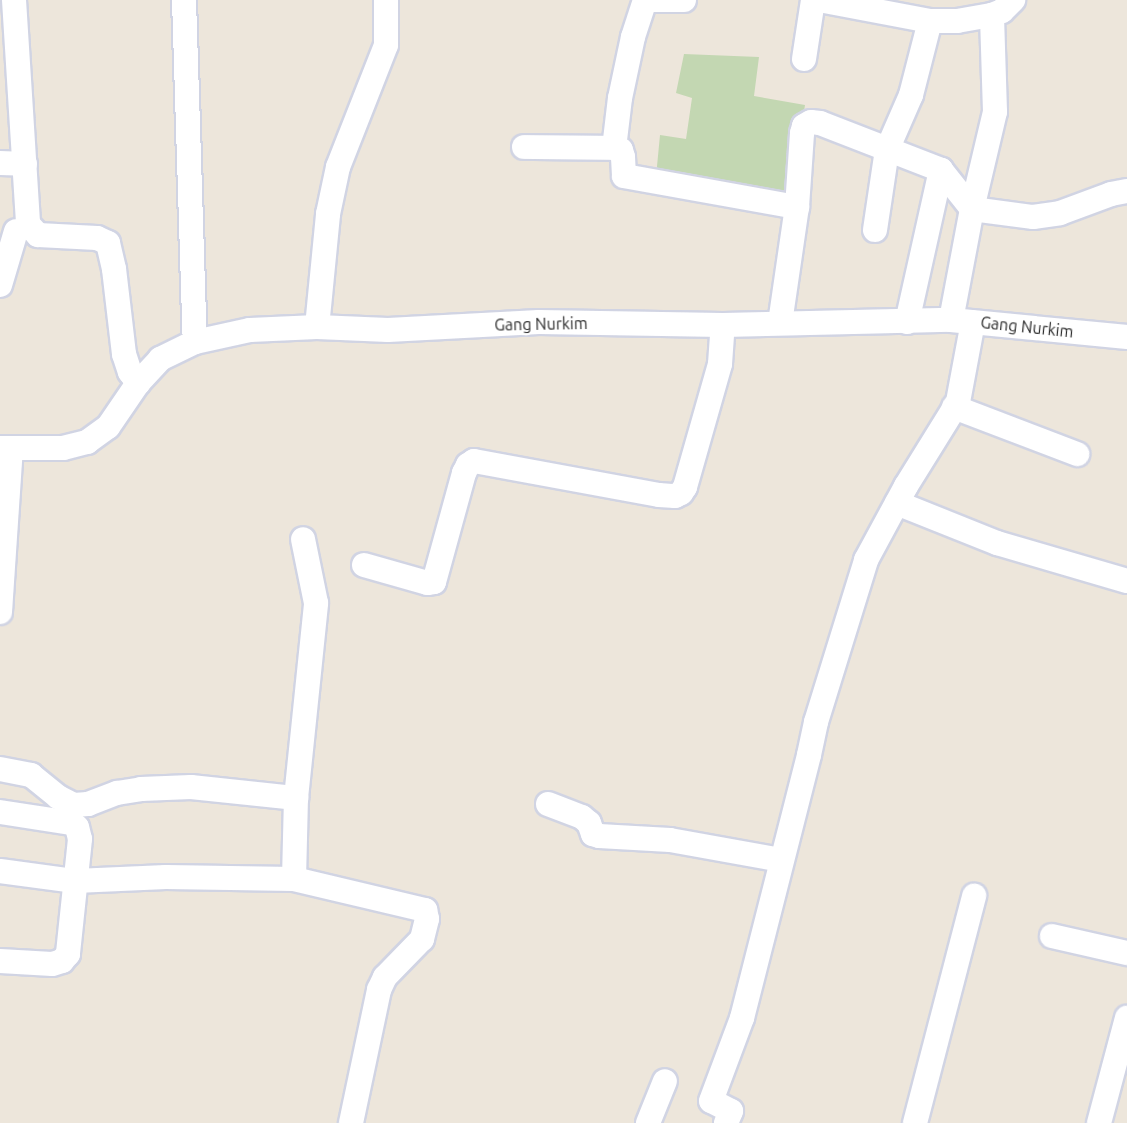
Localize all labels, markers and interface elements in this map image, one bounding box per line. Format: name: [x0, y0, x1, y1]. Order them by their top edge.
street label: Gang Nurkim: [980, 313, 1074, 341]
street label: Gang Nurkim: [494, 314, 588, 334]

